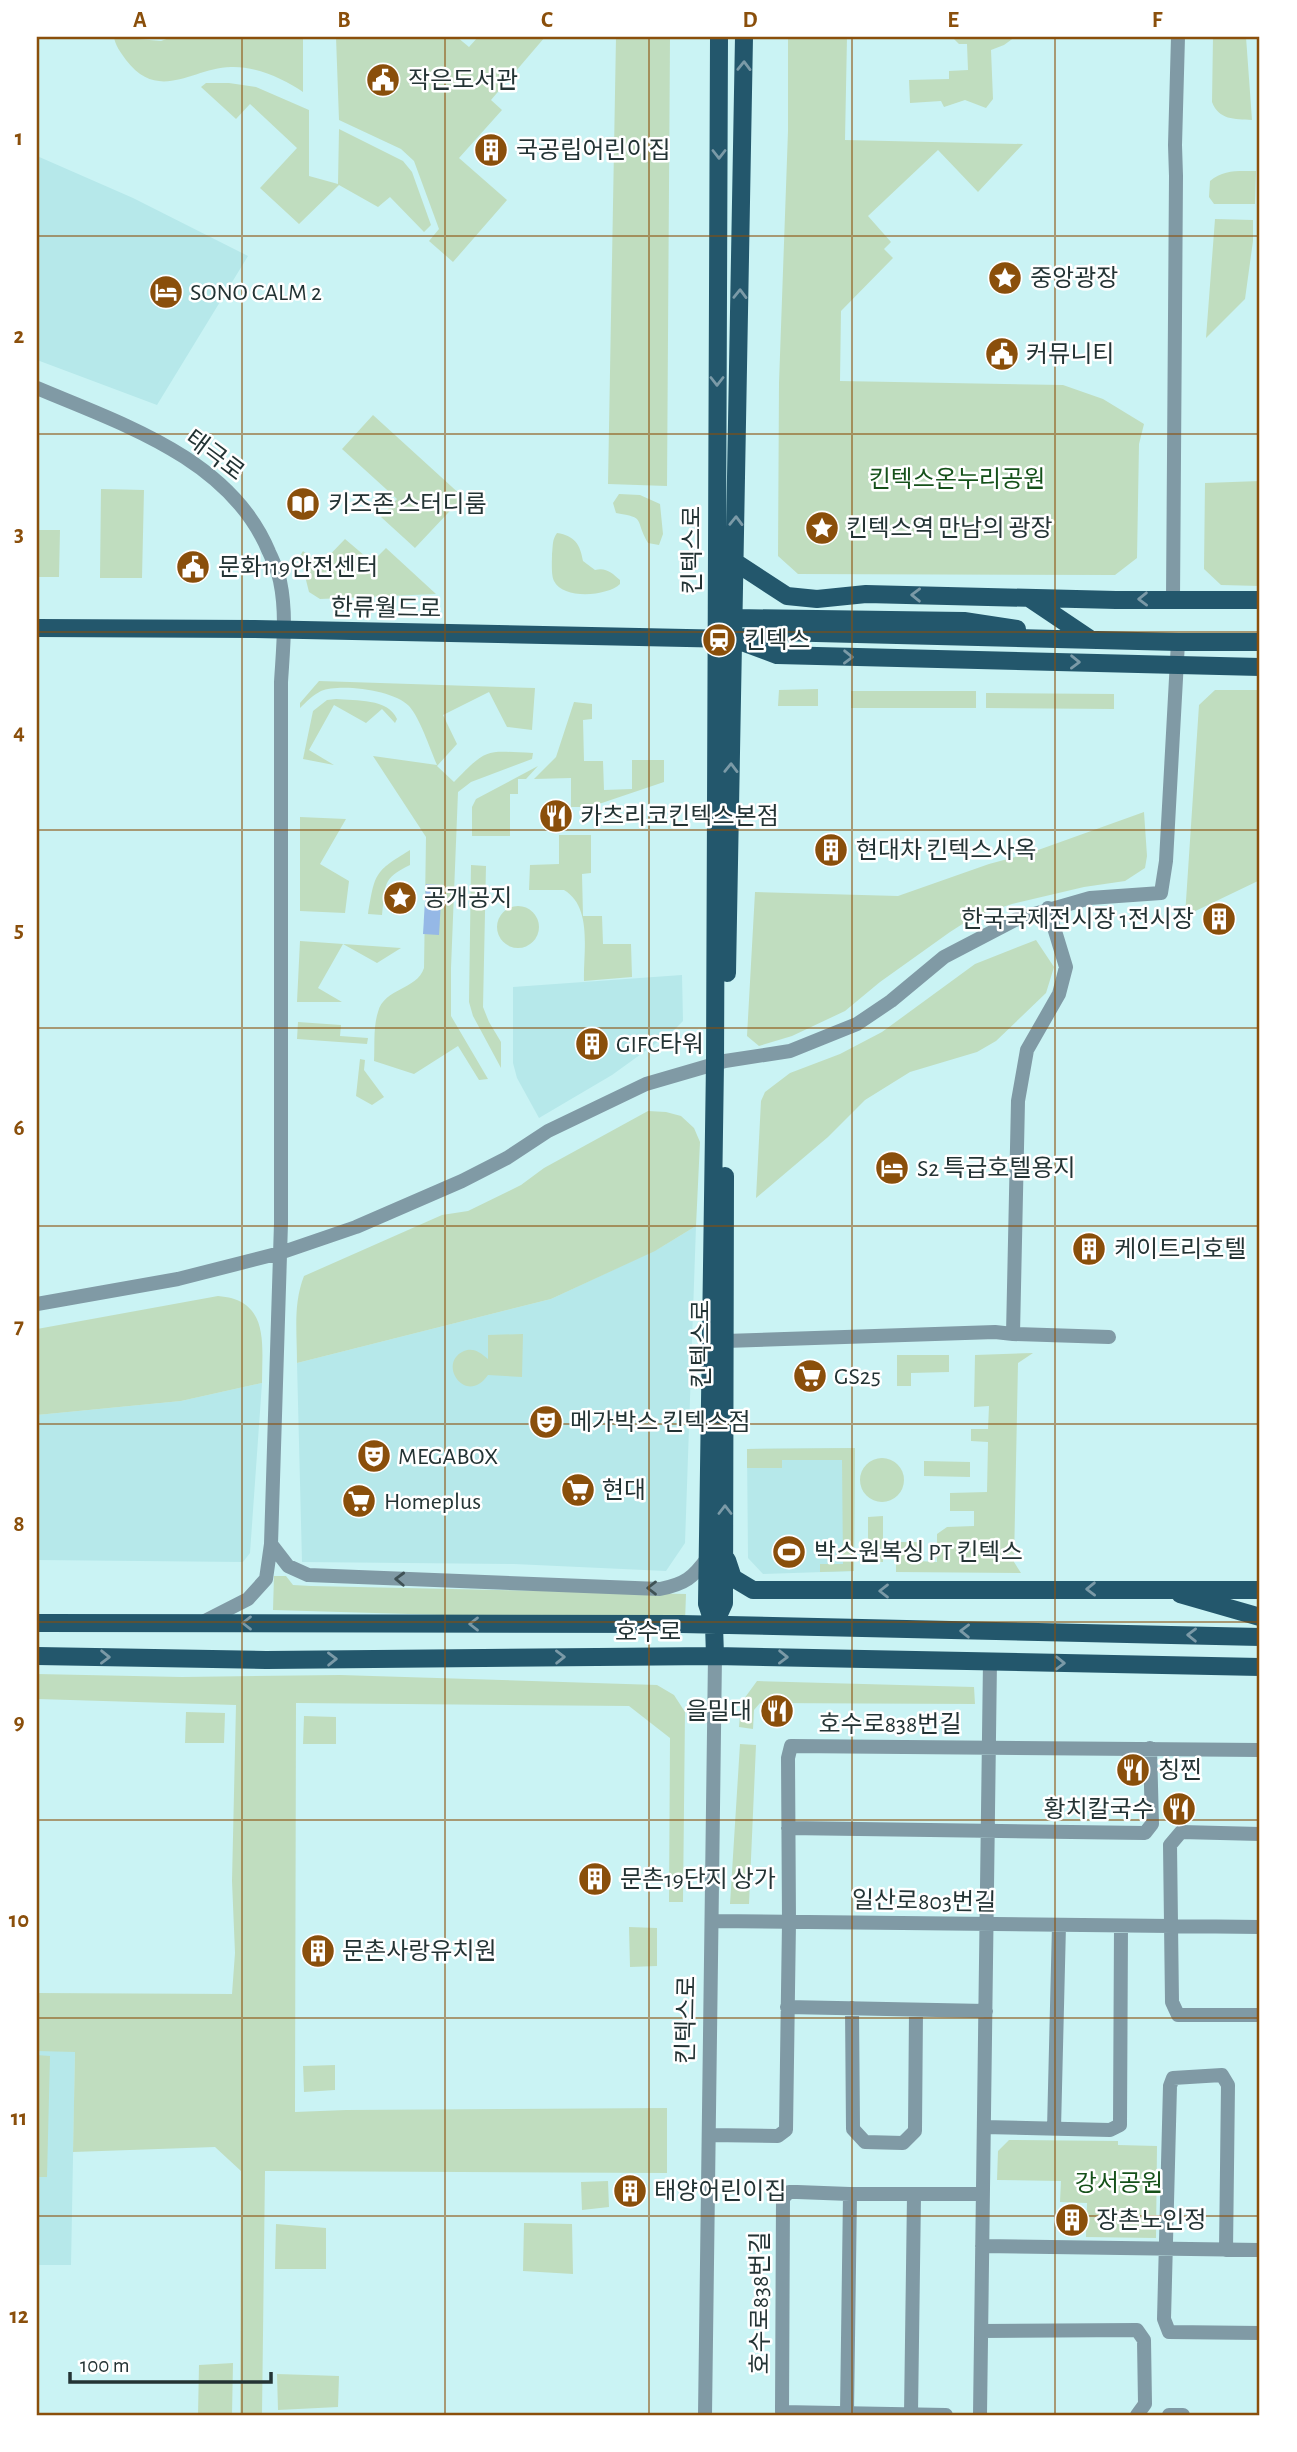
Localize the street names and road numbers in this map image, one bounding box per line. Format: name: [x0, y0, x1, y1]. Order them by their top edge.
street label: 태극로: [181, 425, 249, 485]
street label: 킨텍스로: [680, 506, 705, 594]
street label: 한류월드로: [331, 595, 441, 622]
street label: 킨텍스로: [689, 1300, 714, 1388]
street label: 호수로: [615, 1620, 681, 1645]
street label: 호수로838번길: [818, 1712, 962, 1737]
street label: 일산로803번길: [852, 1888, 996, 1915]
street label: 킨텍스로: [673, 1976, 700, 2064]
street label: 호수로838번길: [748, 2231, 773, 2375]

